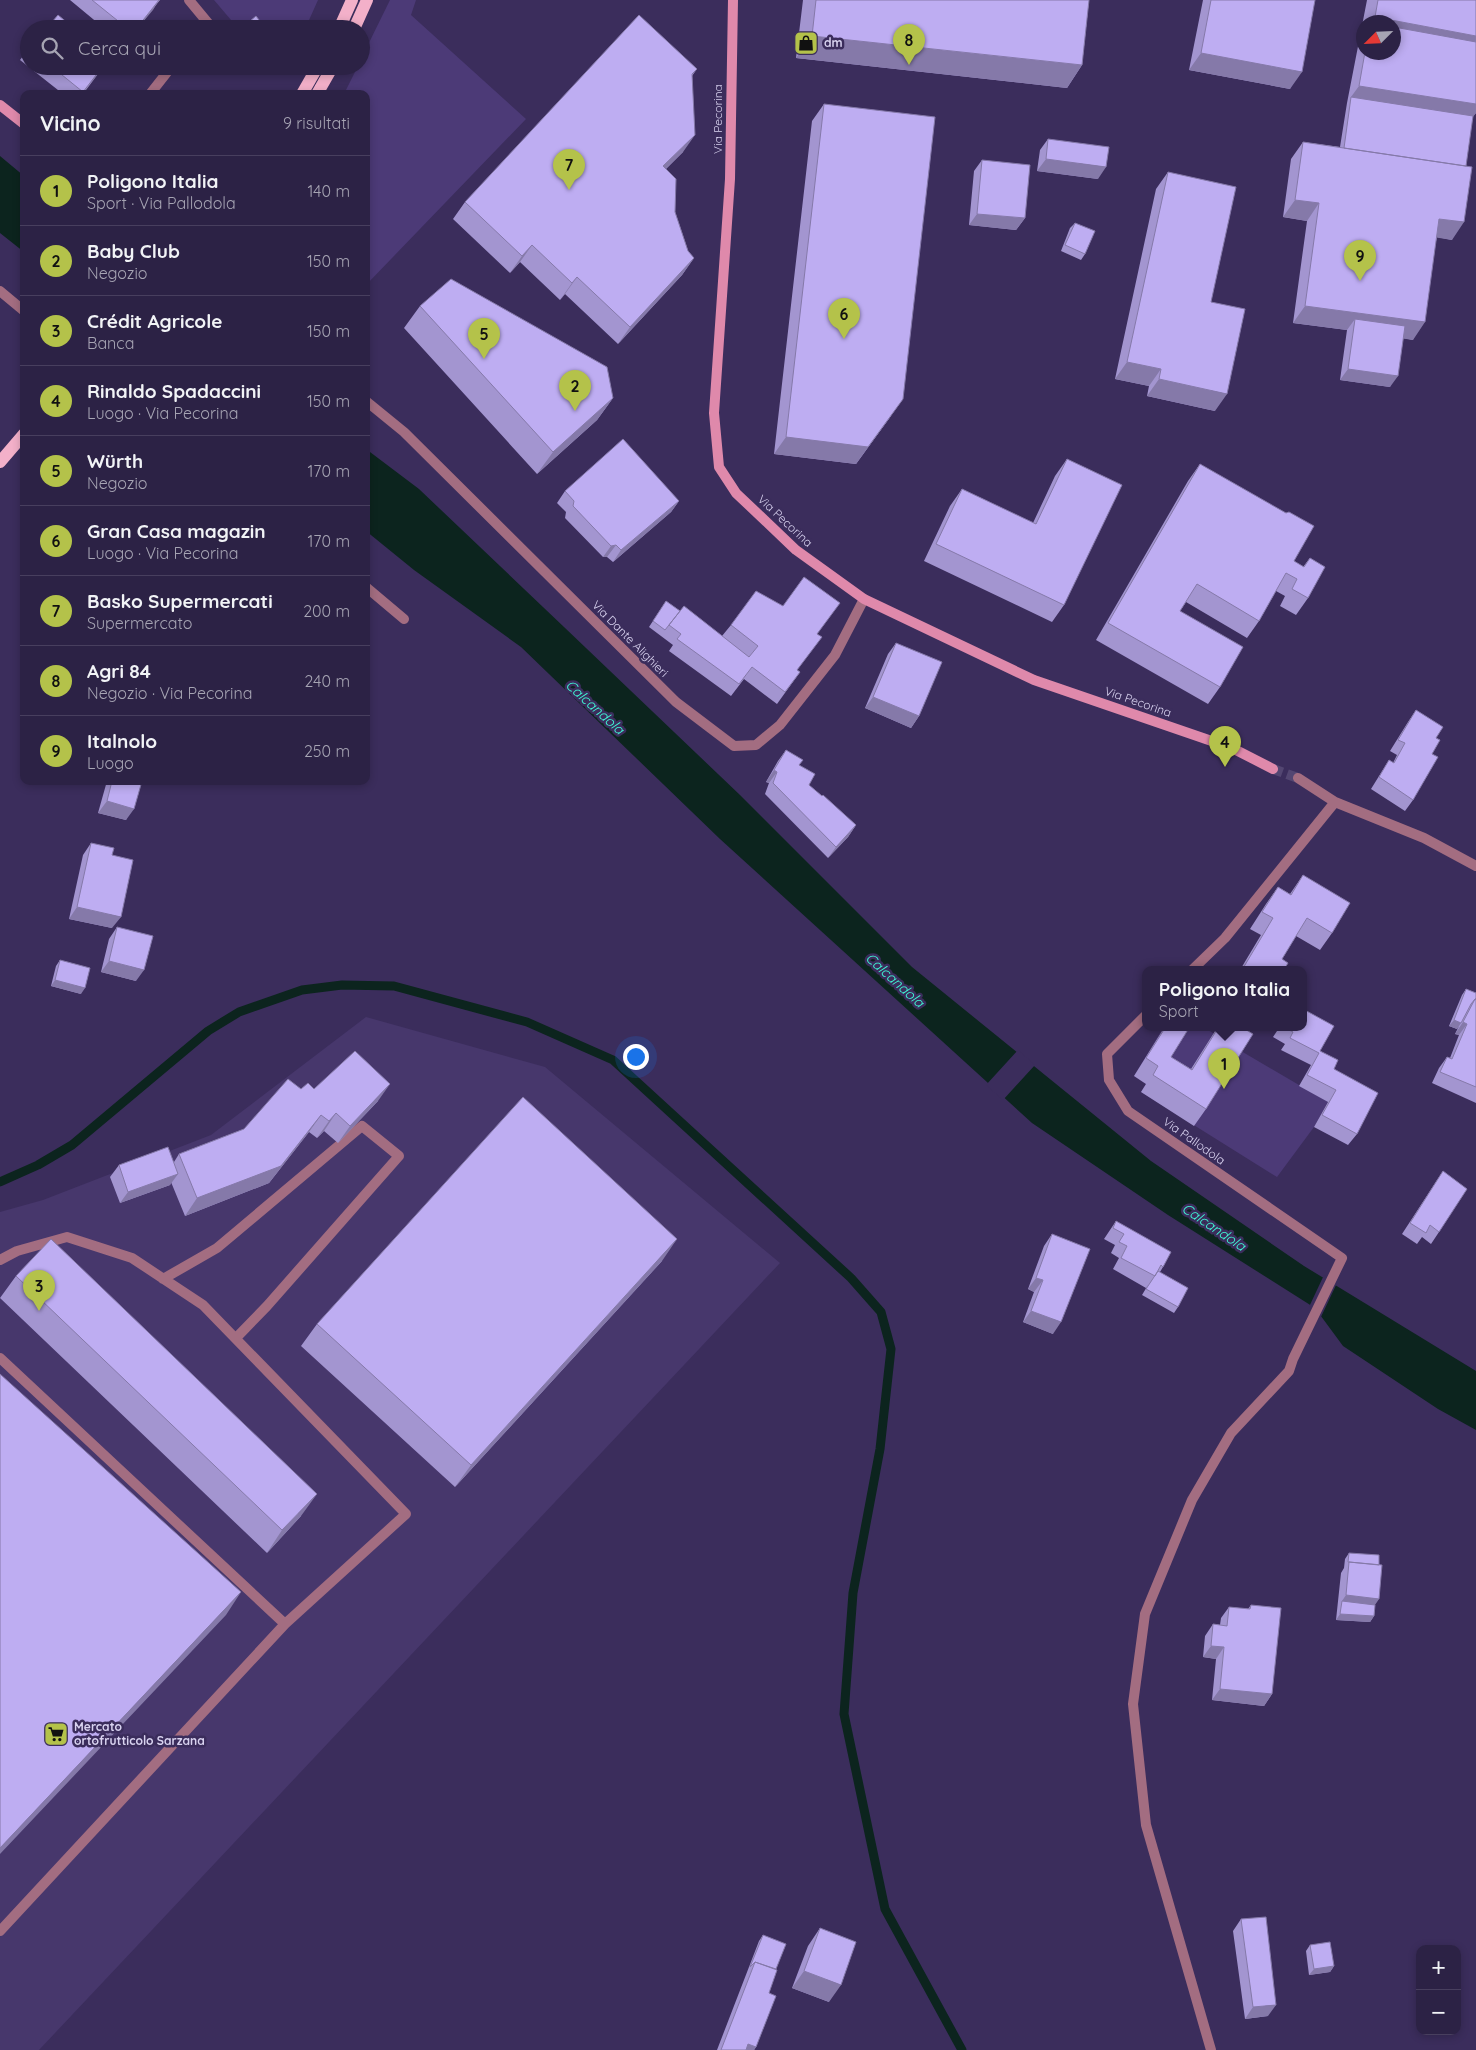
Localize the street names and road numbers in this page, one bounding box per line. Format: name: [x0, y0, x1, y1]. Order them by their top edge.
street label: Via Pecorina: [710, 84, 725, 154]
street label: Via Pecorina: [755, 491, 816, 550]
street label: Via Dante Alighieri: [589, 597, 672, 680]
street label: Via Pecorina: [1103, 683, 1174, 720]
street label: Via Pallodola: [1160, 1114, 1228, 1168]

